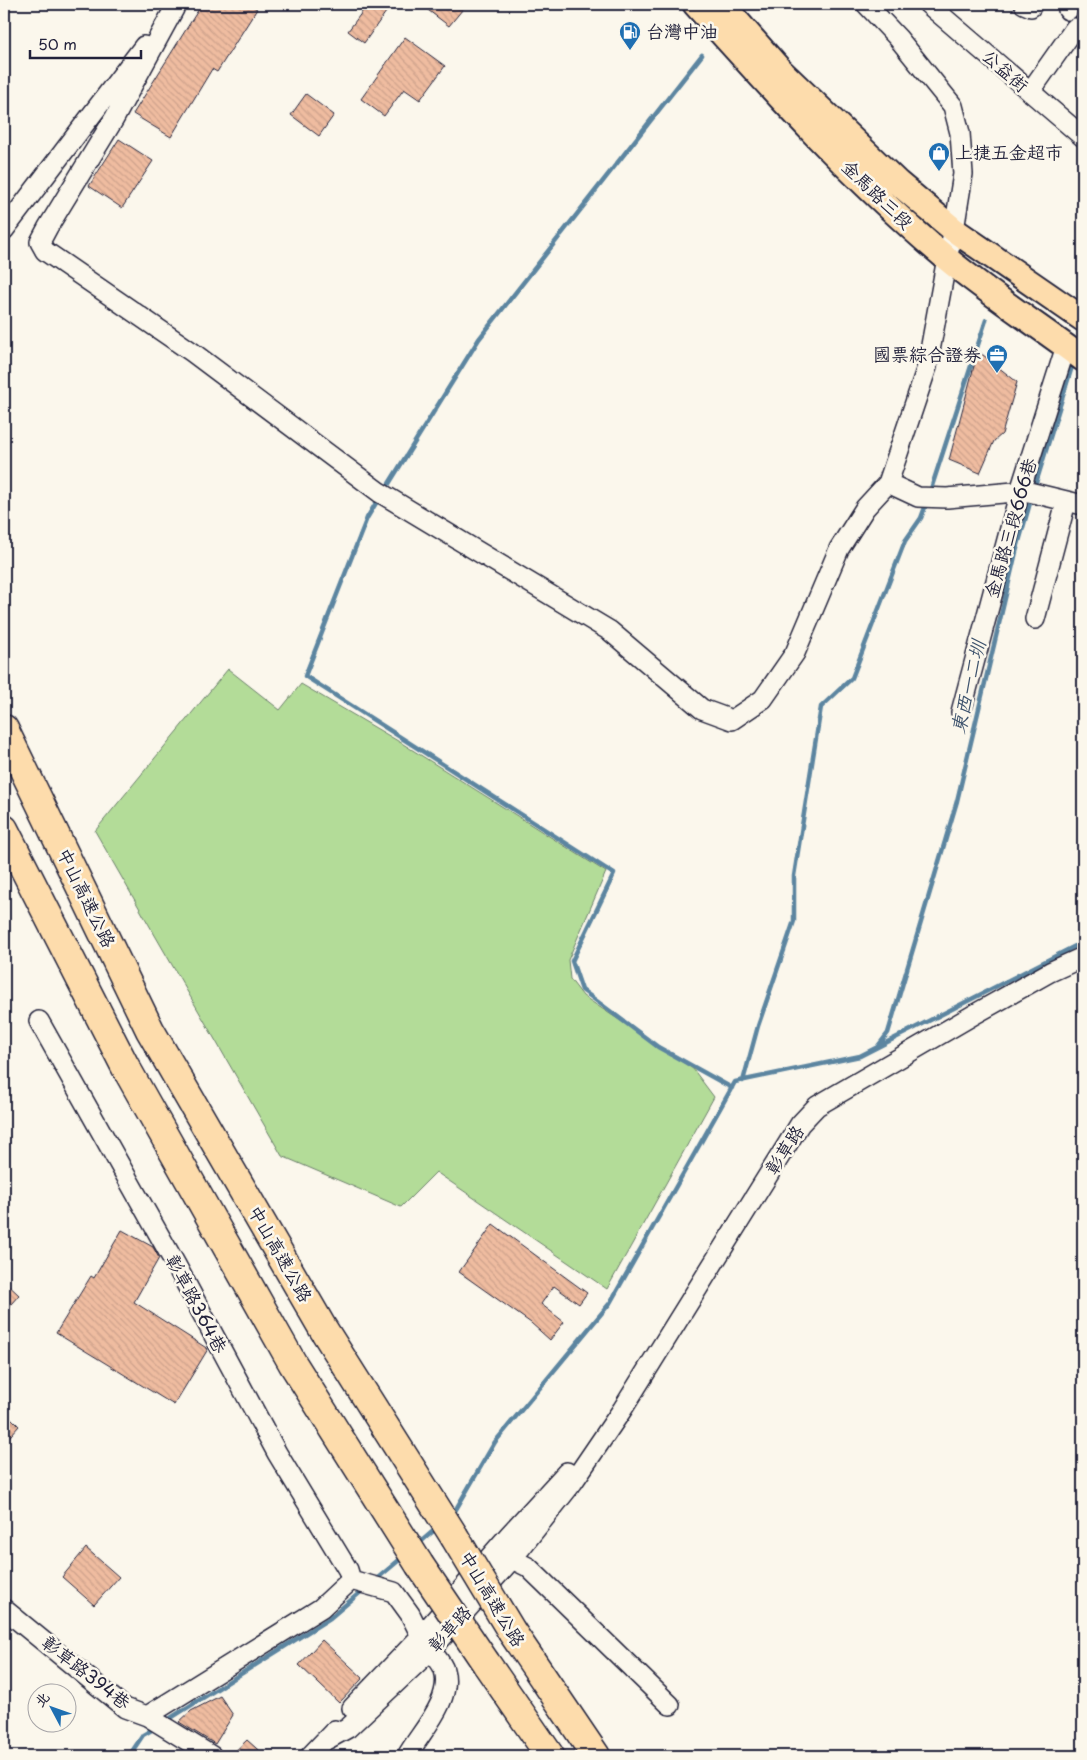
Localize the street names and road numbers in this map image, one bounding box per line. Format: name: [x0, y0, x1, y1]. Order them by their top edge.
street label: 公益街: [977, 42, 1035, 98]
street label: 金馬路三段: [836, 153, 920, 235]
street label: 金馬路三段666巷: [977, 454, 1042, 601]
street label: 中山高速公路: [52, 843, 123, 952]
street label: 彰草路: [758, 1119, 810, 1179]
street label: 中山高速公路: [243, 1200, 320, 1307]
street label: 彰草路364巷: [160, 1249, 235, 1357]
street label: 中山高速公路: [454, 1545, 533, 1651]
street label: 彰草路: [421, 1599, 477, 1657]
street label: 彰草路394巷: [37, 1629, 137, 1715]

